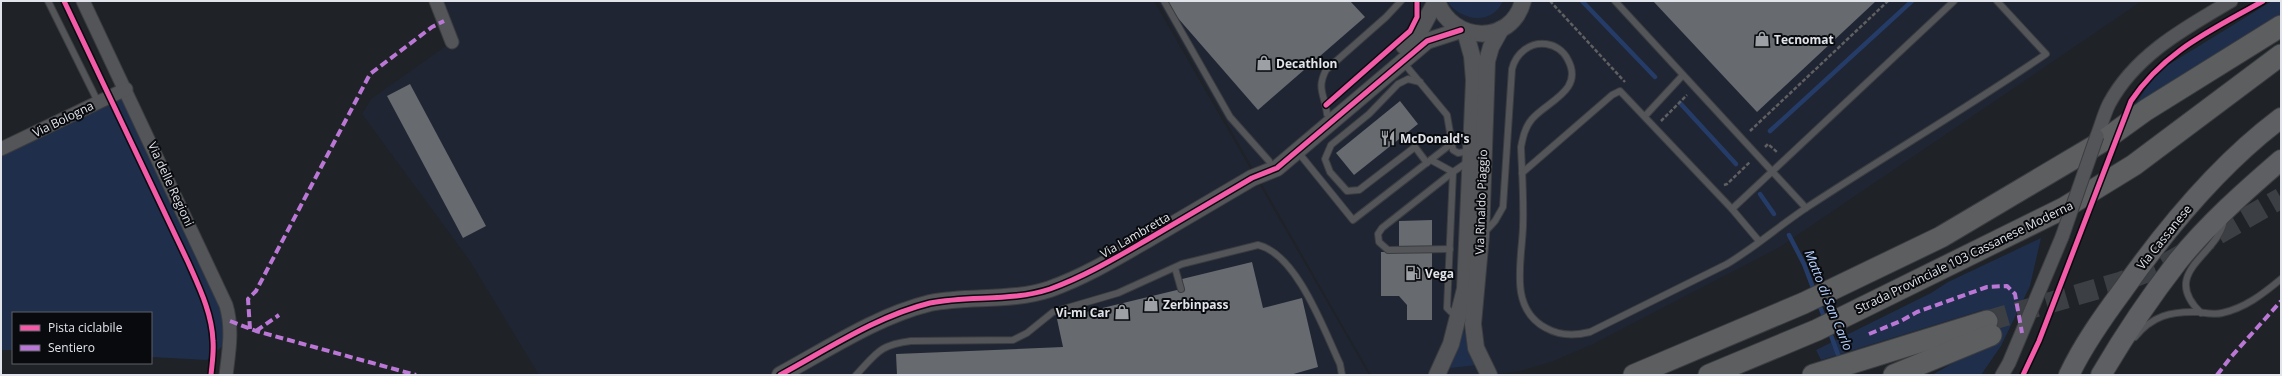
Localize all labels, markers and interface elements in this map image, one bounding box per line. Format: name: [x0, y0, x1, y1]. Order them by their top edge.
shop icon: Tecnomat: [1753, 30, 1771, 48]
place label: Tecnomat: [1774, 31, 1834, 48]
shop icon: Decathlon: [1255, 54, 1273, 72]
place label: Decathlon: [1276, 55, 1337, 72]
street label: Via Bologna: [30, 97, 96, 141]
restaurant icon: McDonald's: [1379, 129, 1397, 147]
place label: McDonald's: [1400, 130, 1469, 147]
street label: Via delle Regioni: [144, 139, 198, 229]
street label: Via Rinaldo Piaggio: [1471, 149, 1491, 255]
street label: Strada Provinciale 103 Cassanese Moderna: [1852, 197, 2076, 317]
street label: Via Cassanese: [2133, 201, 2196, 273]
street label: Via Lambretta: [1097, 208, 1173, 262]
water label: Matto di San Carlo: [1801, 247, 1857, 353]
fuel station icon: Vega: [1404, 264, 1422, 282]
place label: Vega: [1425, 265, 1454, 282]
shop icon: Zerbinpass: [1142, 295, 1160, 313]
place label: Zerbinpass: [1163, 296, 1228, 313]
shop icon: Vi-mi Car: [1113, 303, 1131, 321]
place label: Vi-mi Car: [1056, 304, 1111, 321]
legend: [12, 312, 152, 364]
text: Pista ciclabile: [48, 319, 123, 336]
text: Sentiero: [48, 339, 95, 356]

